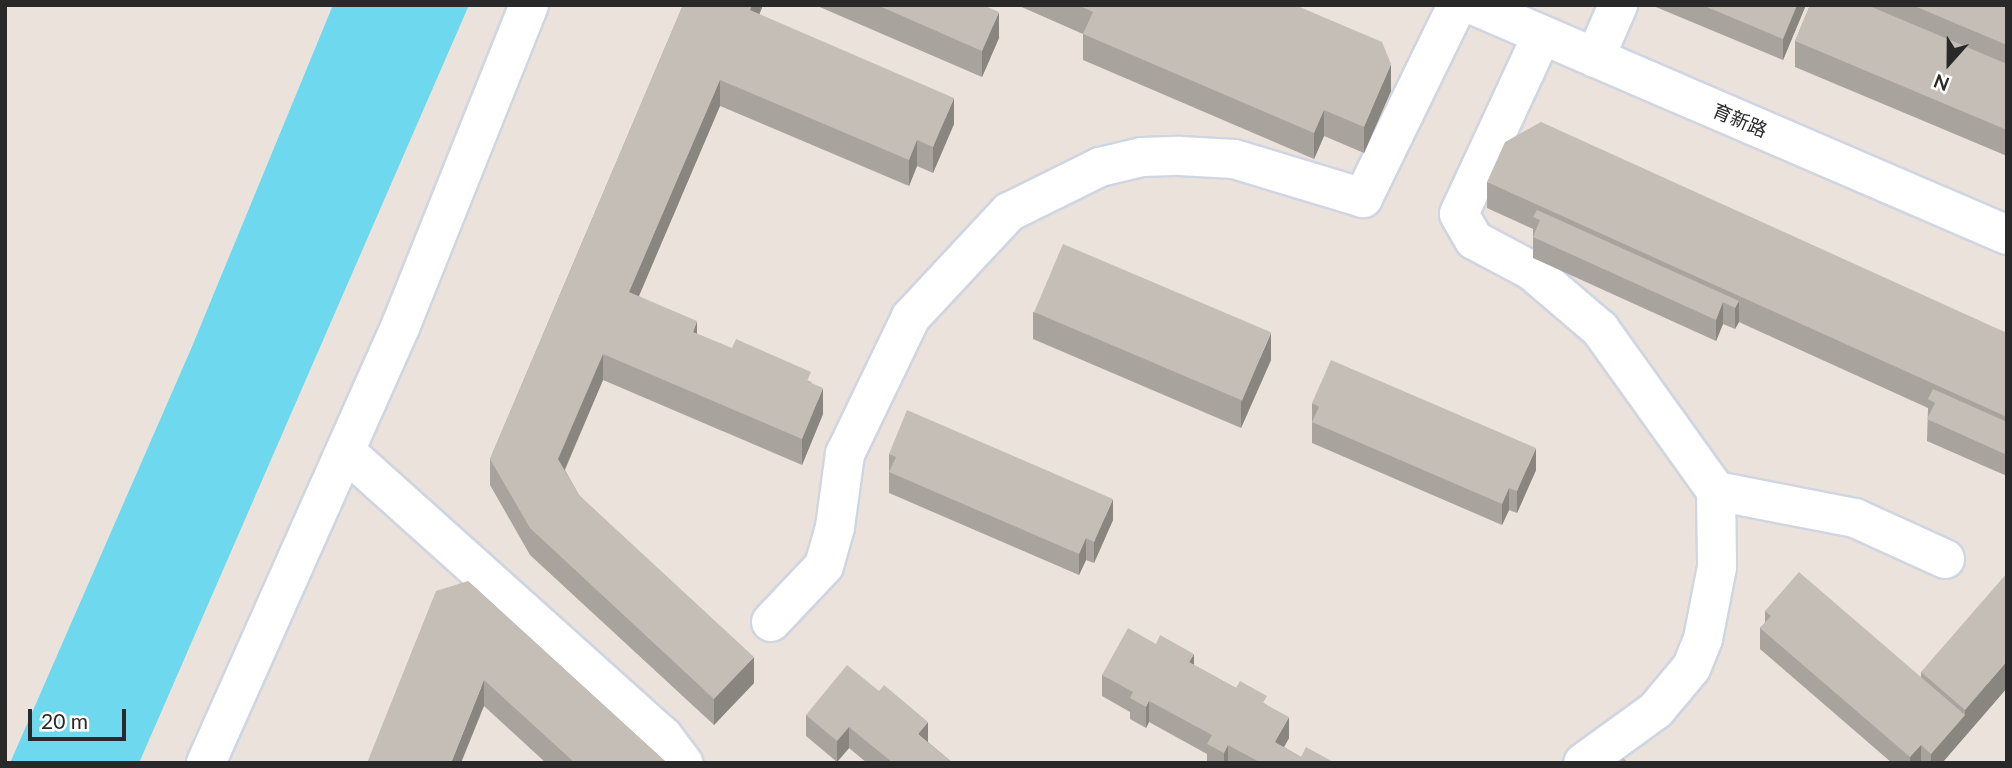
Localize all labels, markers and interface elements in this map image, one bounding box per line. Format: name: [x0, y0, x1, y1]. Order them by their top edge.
north arrow: [1914, 28, 1984, 98]
text: N: [1930, 70, 1952, 96]
street label: 育新路: [1709, 98, 1771, 142]
scale bar: [32, 694, 130, 738]
text: 20 m: [41, 708, 88, 733]

